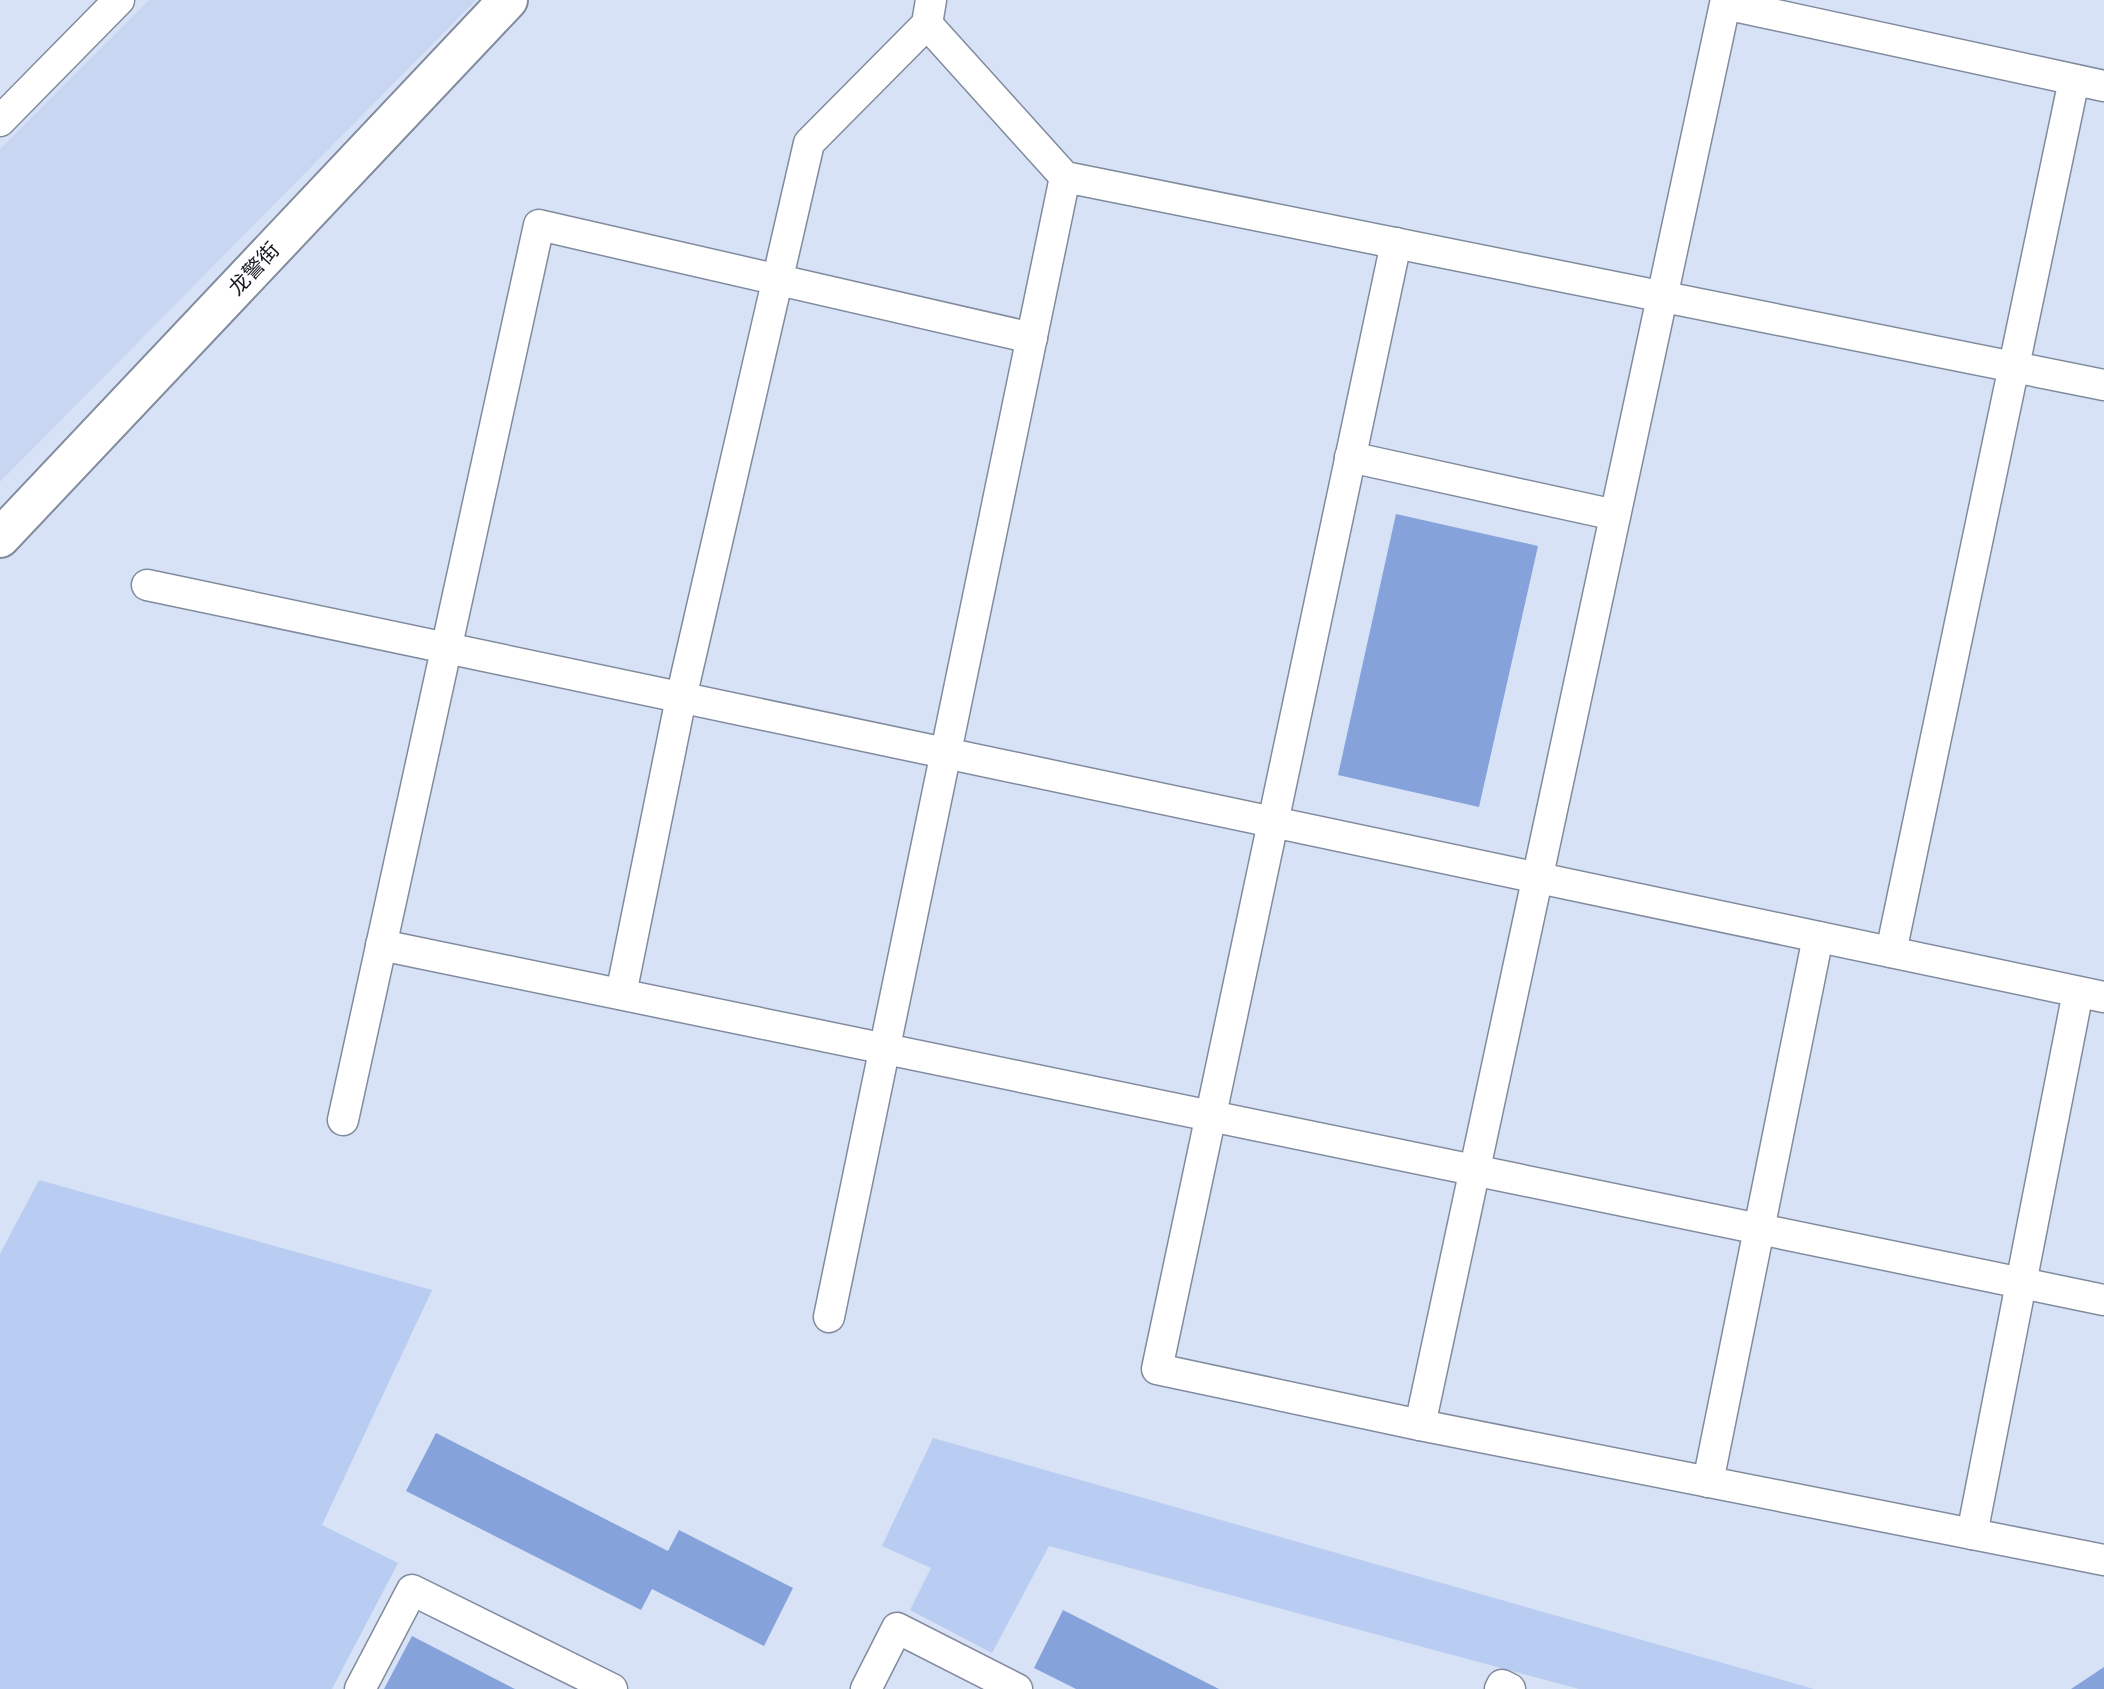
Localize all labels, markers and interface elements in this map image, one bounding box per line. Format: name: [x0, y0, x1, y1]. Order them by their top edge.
street label: 龙警街: [222, 236, 284, 300]

